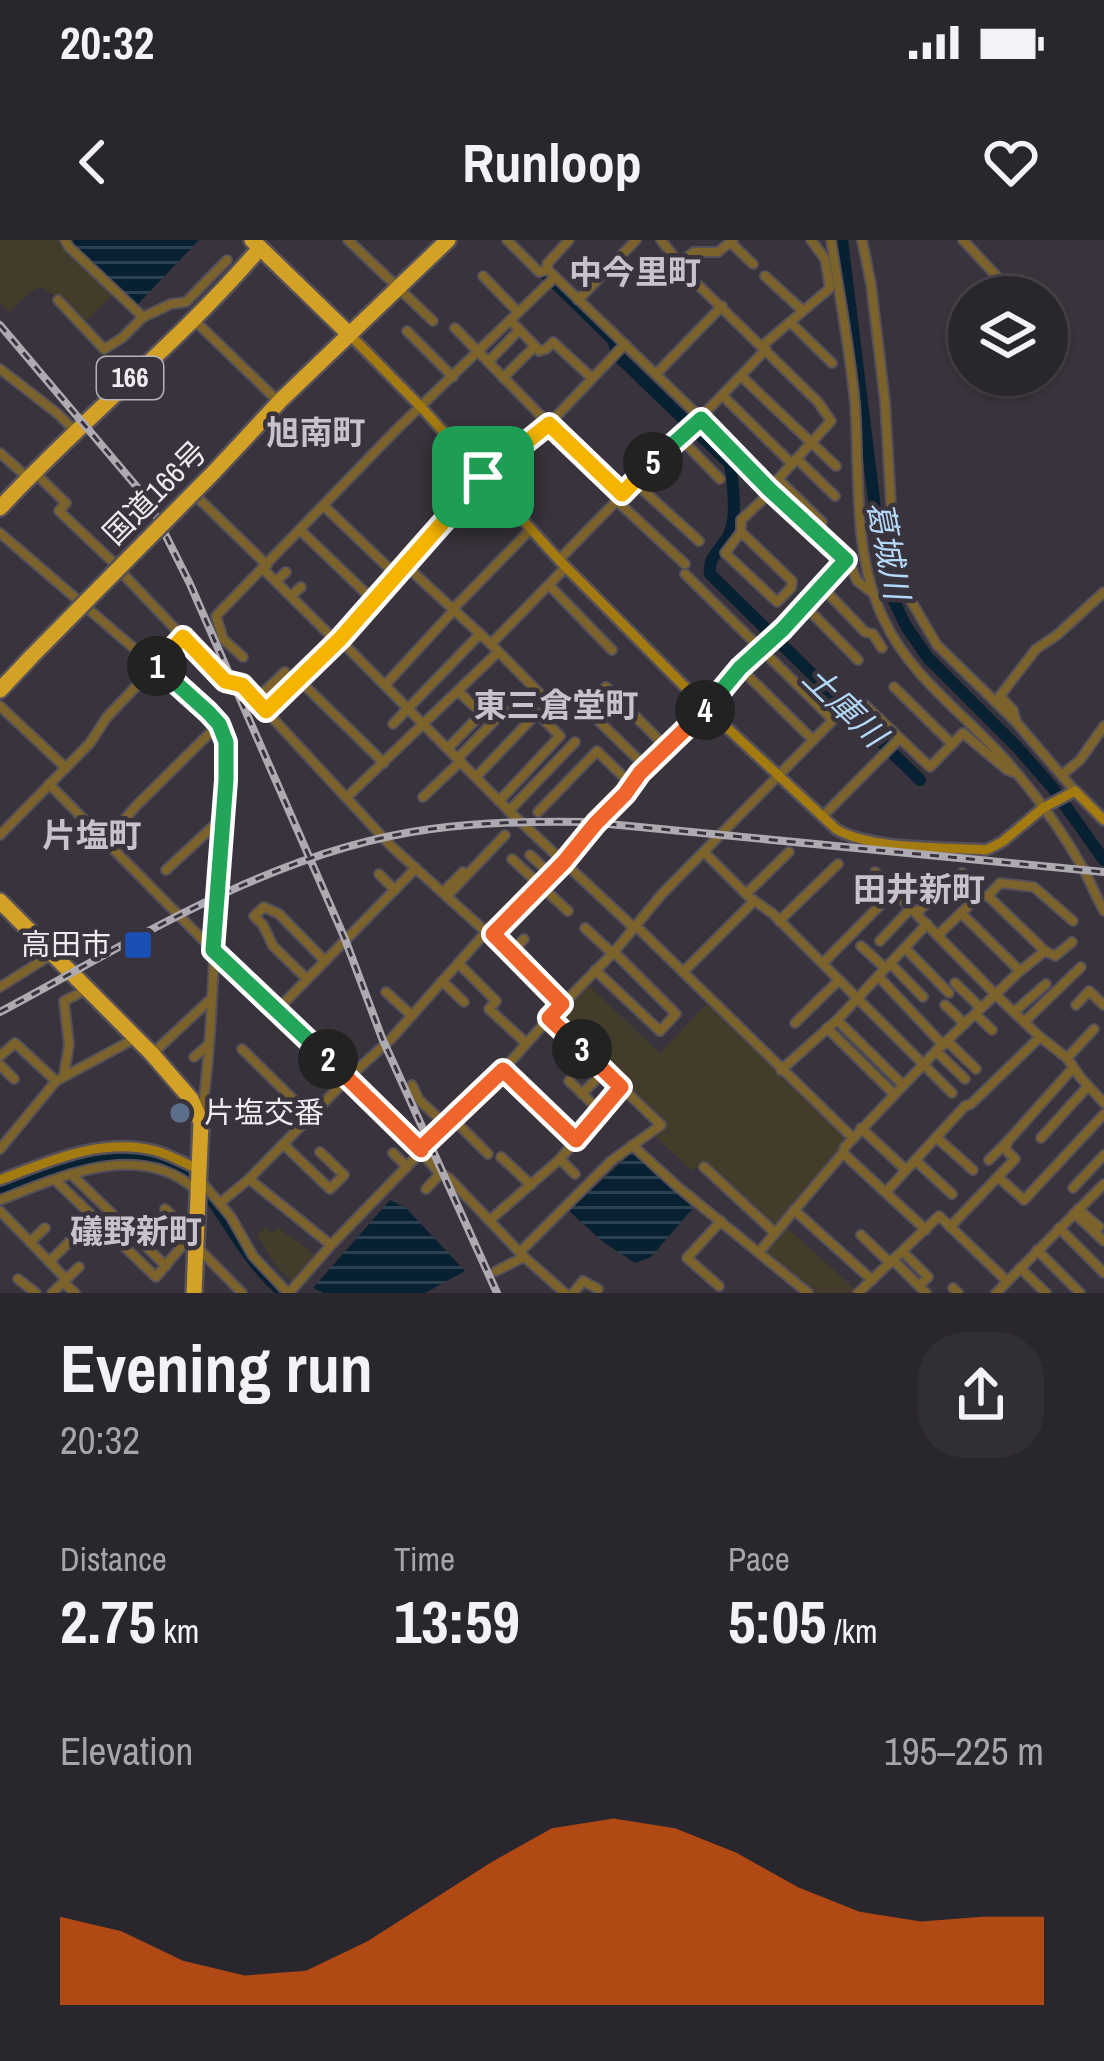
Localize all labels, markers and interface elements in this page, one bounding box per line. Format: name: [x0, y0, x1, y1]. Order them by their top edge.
text: 20:32: [60, 12, 154, 73]
text: Runloop: [462, 126, 642, 199]
icon: back: [60, 129, 126, 195]
icon: heart: [978, 129, 1044, 195]
district label: 中今里町: [569, 250, 701, 294]
map controls: [948, 276, 1068, 396]
button: layers: [948, 276, 1068, 396]
road number: 166: [97, 357, 163, 399]
district label: 旭南町: [267, 410, 366, 454]
pin: [432, 426, 534, 528]
street label: 国道166号: [94, 432, 215, 553]
pin: 5: [623, 432, 683, 492]
text: 5: [645, 440, 661, 484]
icon: arrive: [450, 444, 516, 510]
water label: 葛城川: [858, 497, 921, 606]
pin: 1: [127, 636, 187, 696]
text: 1: [149, 644, 165, 688]
water label: 土庫川: [794, 656, 898, 758]
pin: 4: [675, 680, 735, 740]
district label: 東三倉堂町: [474, 683, 639, 727]
text: 4: [697, 688, 713, 732]
district label: 片塩町: [43, 813, 142, 857]
district label: 田井新町: [853, 867, 985, 911]
place label: 高田市: [21, 924, 111, 964]
marker: 高田市: [122, 929, 154, 961]
pin: 3: [552, 1019, 612, 1079]
text: 3: [574, 1027, 590, 1071]
pin: 2: [298, 1029, 358, 1089]
text: 2: [320, 1037, 336, 1081]
place label: 片塩交番: [204, 1092, 324, 1132]
marker: 片塩交番: [167, 1100, 193, 1126]
district label: 礒野新町: [70, 1209, 202, 1253]
text: Evening run: [60, 1324, 373, 1413]
button: share: [918, 1332, 1044, 1458]
text: 20:32: [60, 1414, 140, 1466]
text: Distance: [60, 1537, 167, 1581]
text: Time: [394, 1537, 455, 1581]
text: Pace: [728, 1537, 790, 1581]
text: 2.75: [60, 1581, 156, 1662]
text: 13:59: [394, 1581, 520, 1662]
text: 5:05: [728, 1581, 826, 1662]
text: km: [156, 1609, 199, 1653]
text: /km: [826, 1609, 878, 1653]
text: Elevation: [60, 1725, 193, 1777]
text: 195–225 m: [884, 1725, 1044, 1777]

